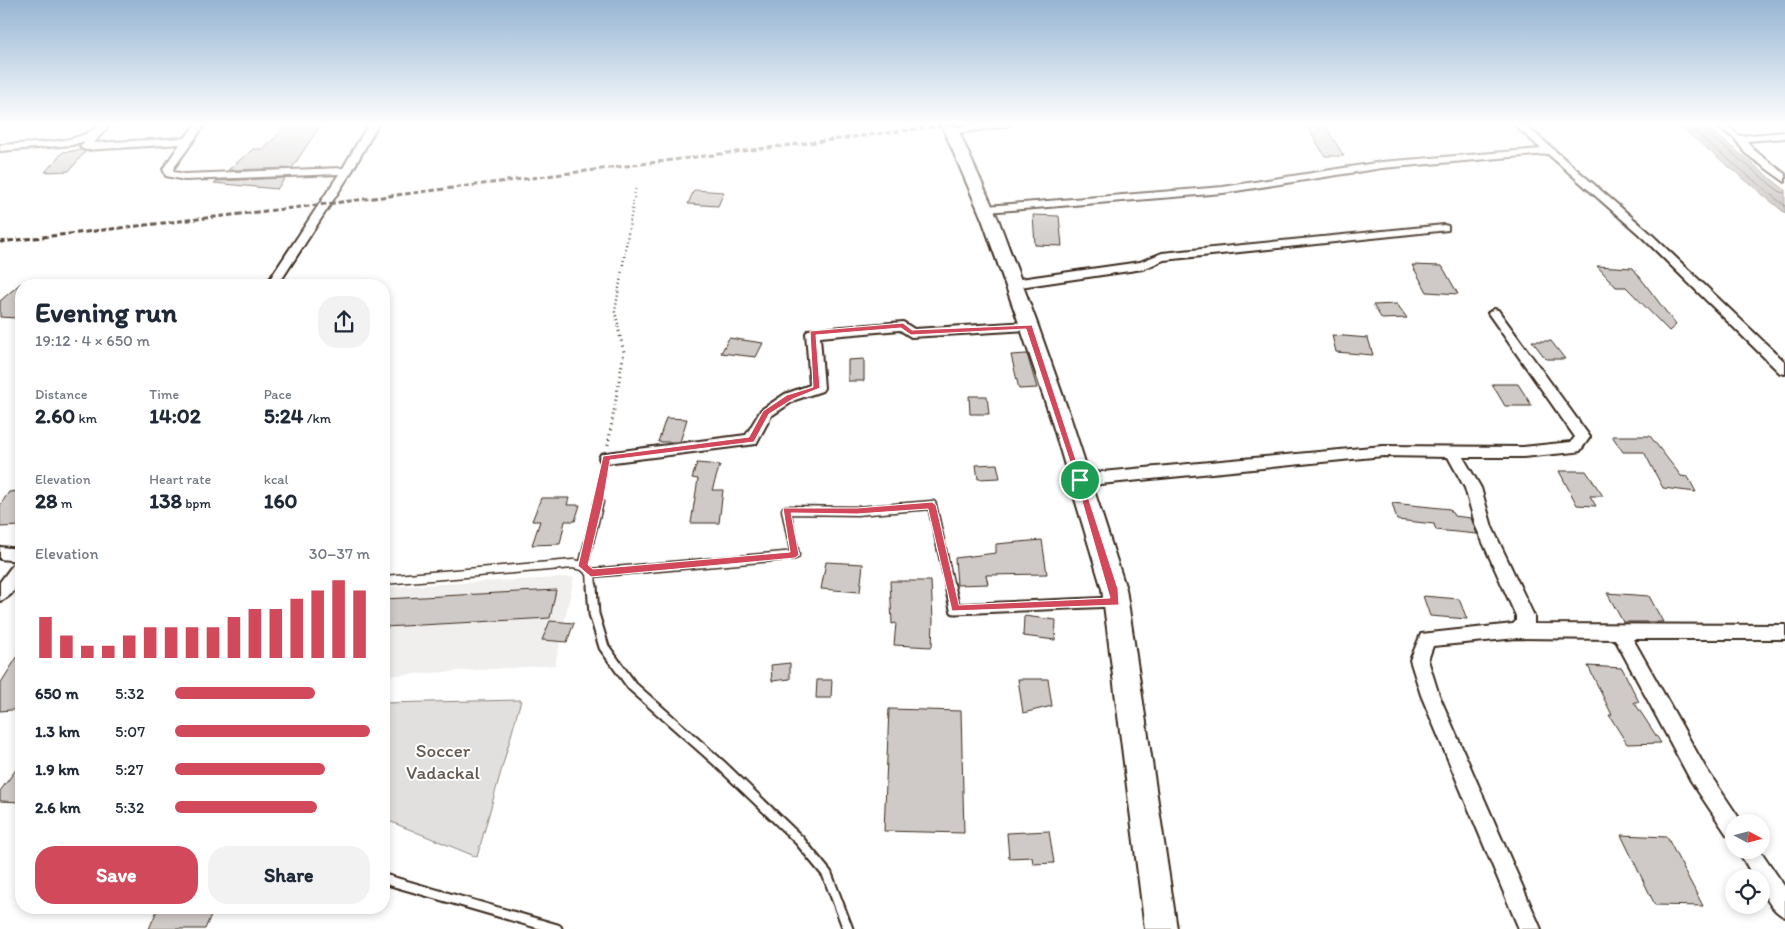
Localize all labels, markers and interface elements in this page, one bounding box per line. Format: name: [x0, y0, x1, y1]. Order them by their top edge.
text: Evening run: [35, 295, 177, 329]
button: share: [318, 296, 370, 348]
text: 19:12 · 4 × 650 m: [35, 331, 150, 350]
text: Distance: [35, 386, 87, 403]
text: Time: [149, 386, 179, 403]
text: Pace: [264, 386, 292, 403]
text: 2.60: [35, 403, 75, 428]
text: 14:02: [149, 403, 201, 428]
text: 5:24: [264, 403, 304, 428]
text: km: [75, 410, 97, 427]
text: /km: [304, 410, 331, 427]
pin: [1059, 459, 1101, 501]
icon: arrive: [1066, 466, 1094, 494]
text: Elevation: [35, 471, 91, 488]
text: Heart rate: [149, 471, 211, 488]
text: kcal: [264, 471, 289, 488]
text: 28: [35, 488, 58, 513]
text: 138: [149, 488, 182, 513]
text: 160: [264, 488, 297, 513]
text: m: [58, 495, 73, 512]
text: bpm: [182, 495, 211, 512]
text: Elevation: [35, 544, 99, 563]
text: 30–37 m: [309, 544, 370, 563]
text: 650 m: [35, 684, 79, 703]
text: 5:32: [115, 684, 144, 703]
text: 1.3 km: [35, 722, 80, 741]
text: 5:07: [115, 722, 145, 741]
park label: Soccer Vadackal: [406, 739, 481, 784]
text: 1.9 km: [35, 760, 79, 779]
text: 5:27: [115, 760, 144, 779]
text: 2.6 km: [35, 798, 81, 817]
text: 5:32: [115, 798, 144, 817]
north arrow: [1725, 814, 1770, 859]
map controls: [1725, 814, 1770, 914]
button: Save: [35, 846, 198, 904]
button: Share: [208, 846, 370, 904]
button: locate: [1725, 869, 1770, 914]

